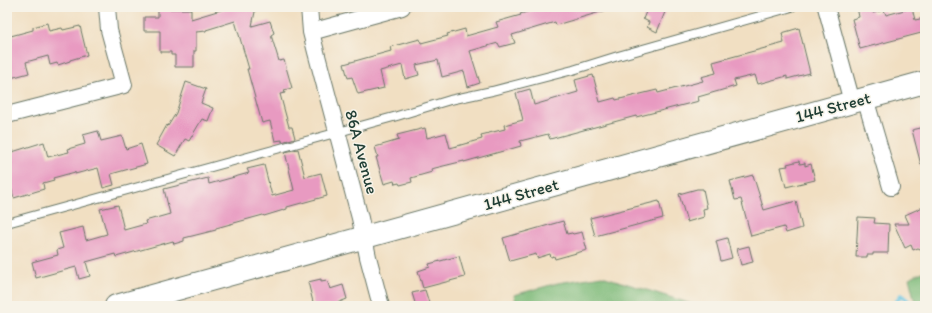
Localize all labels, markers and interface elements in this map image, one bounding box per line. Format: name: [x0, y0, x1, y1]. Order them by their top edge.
street label: 144 Street: [793, 87, 873, 127]
street label: 86A Avenue: [341, 108, 383, 196]
street label: 144 Street: [481, 174, 561, 214]

